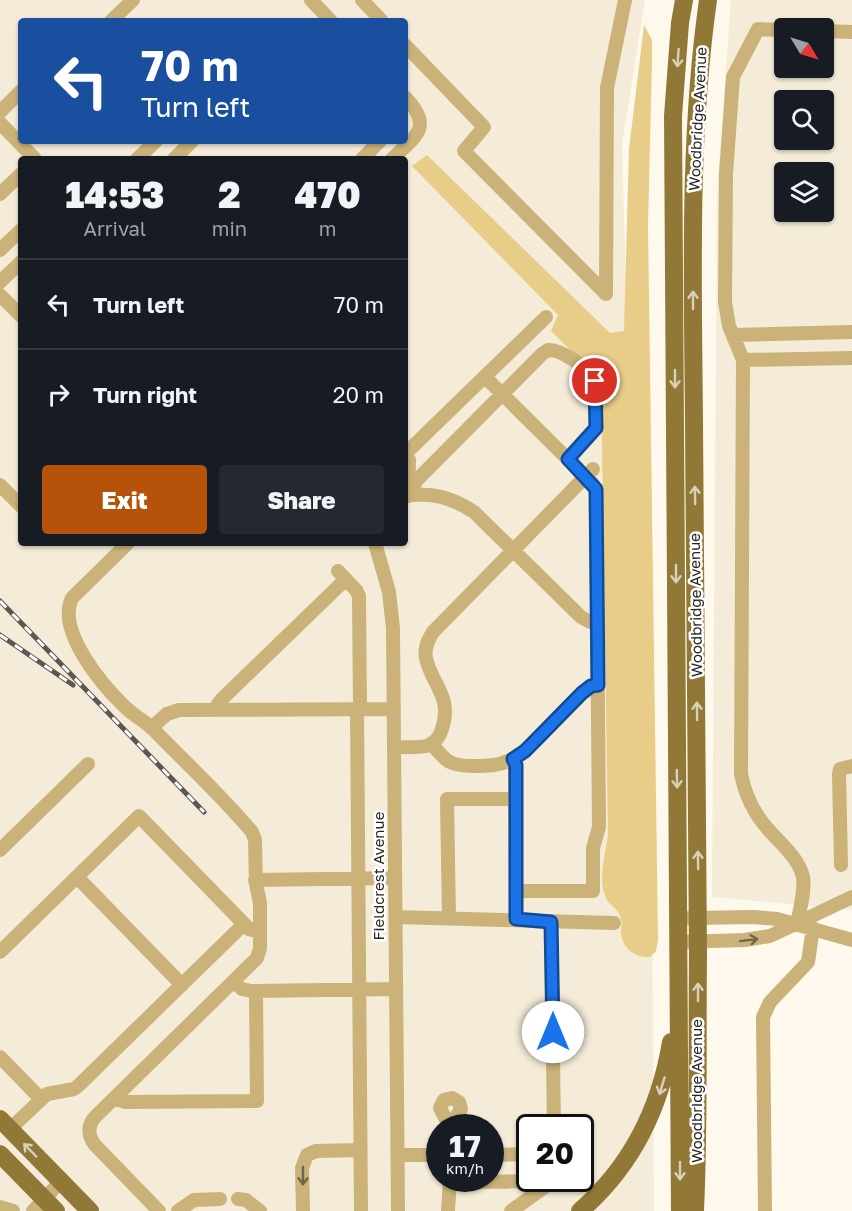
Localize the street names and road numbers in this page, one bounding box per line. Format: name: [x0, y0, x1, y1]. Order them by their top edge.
street label: Woodbridge Avenue: [684, 46, 710, 191]
street label: Woodbridge Avenue: [685, 533, 705, 677]
street label: Fieldcrest Avenue: [369, 811, 387, 940]
street label: Woodbridge Avenue: [687, 1019, 705, 1163]

